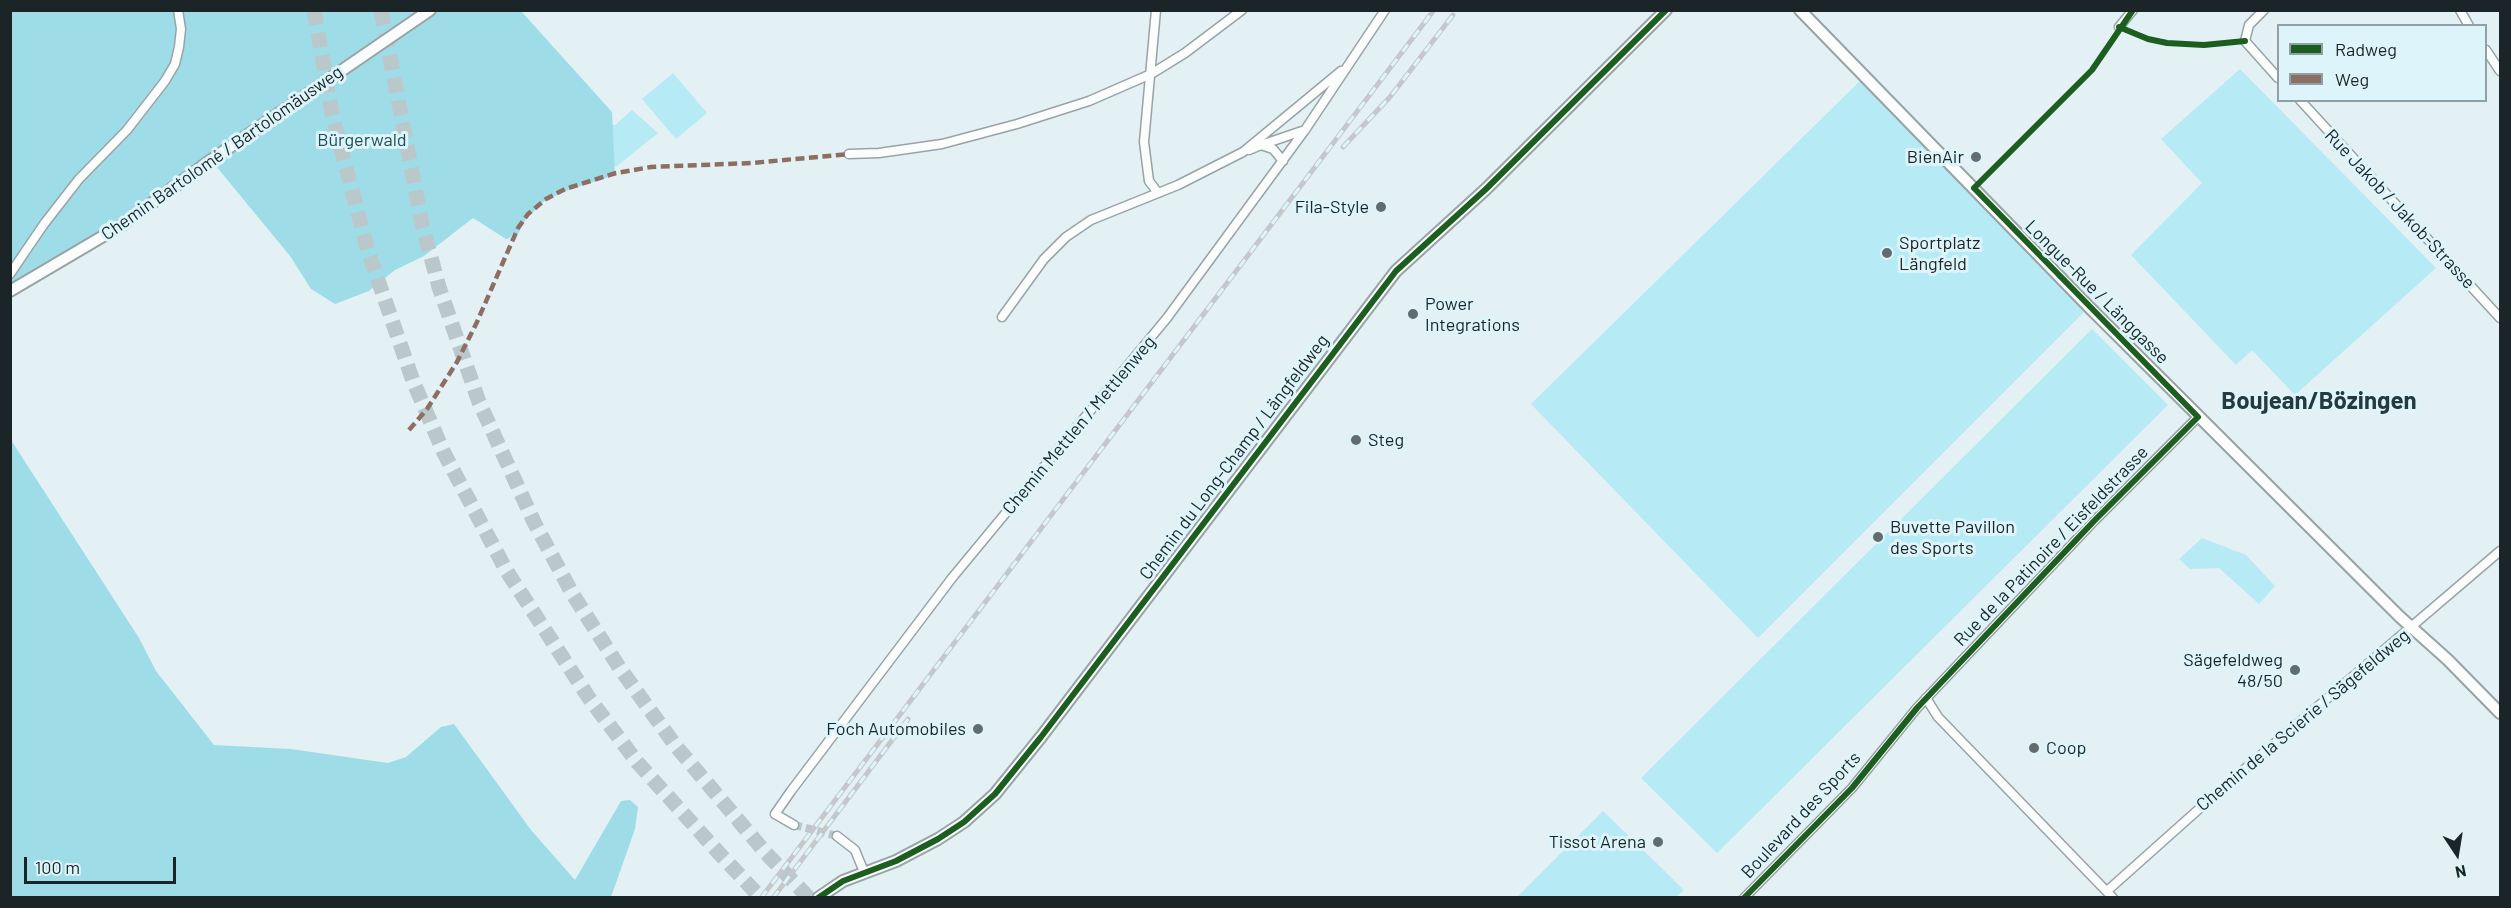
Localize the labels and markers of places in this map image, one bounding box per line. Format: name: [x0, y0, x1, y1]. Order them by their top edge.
place label: BienAir: [1907, 146, 1964, 168]
marker: BienAir: [1969, 150, 1983, 164]
place label: Fila-Style: [1295, 196, 1369, 218]
marker: Fila-Style: [1374, 200, 1388, 214]
place label: Sportplatz Längfeld: [1899, 232, 1980, 274]
marker: Sportplatz Längfeld: [1880, 246, 1894, 260]
place label: Power Integrations: [1425, 293, 1520, 336]
marker: Power Integrations: [1406, 307, 1420, 321]
place label: Steg: [1368, 429, 1404, 451]
marker: Steg: [1349, 433, 1363, 447]
place label: Buvette Pavillon des Sports: [1890, 516, 2015, 558]
marker: Buvette Pavillon des Sports: [1871, 530, 1885, 544]
place label: Sägefeldweg 48/50: [2183, 649, 2283, 692]
marker: Sägefeldweg 48/50: [2288, 663, 2302, 677]
place label: Foch Automobiles: [826, 718, 966, 740]
marker: Foch Automobiles: [971, 722, 985, 736]
place label: Coop: [2046, 737, 2086, 759]
marker: Coop: [2027, 741, 2041, 755]
place label: Tissot Arena: [1549, 831, 1646, 853]
marker: Tissot Arena: [1651, 835, 1665, 849]

